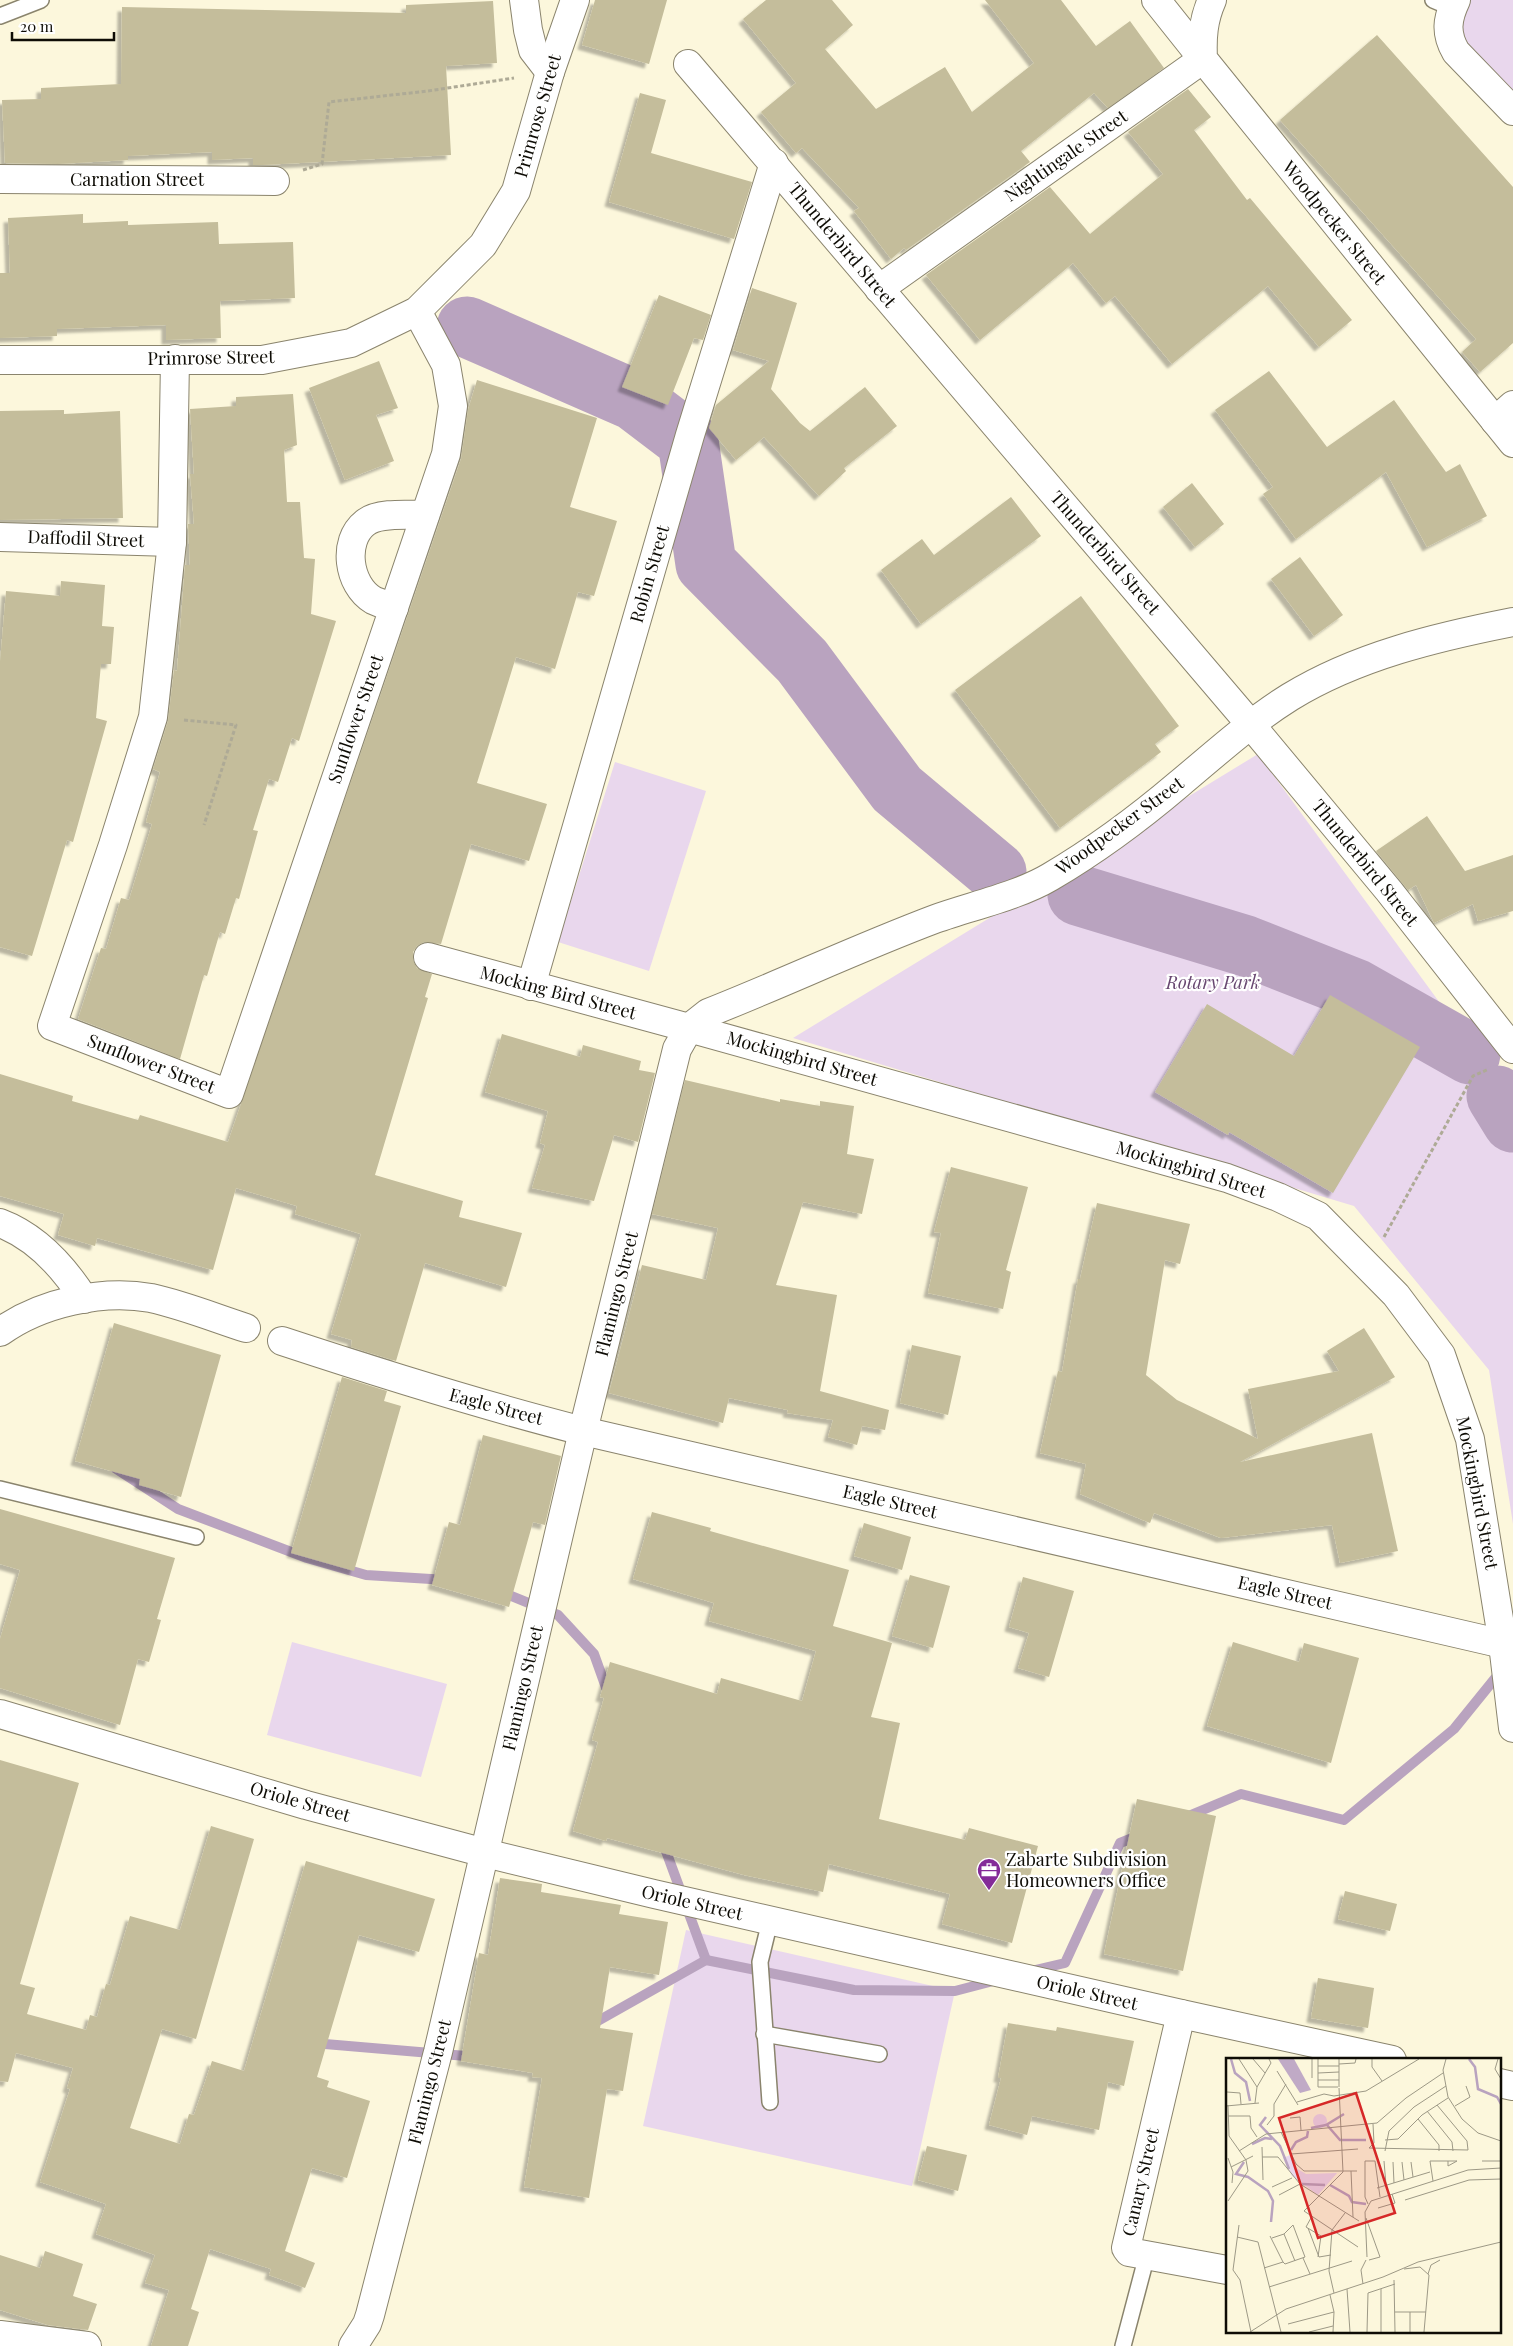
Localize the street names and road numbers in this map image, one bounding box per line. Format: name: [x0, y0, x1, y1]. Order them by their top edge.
street label: Primrose Street: [508, 51, 566, 180]
street label: Nightingale Street: [999, 103, 1132, 207]
street label: Woodpecker Street: [1277, 155, 1392, 290]
street label: Carnation Street: [70, 167, 205, 191]
street label: Thunderbird Street: [783, 177, 903, 312]
street label: Primrose Street: [147, 344, 275, 370]
street label: Thunderbird Street: [1045, 485, 1167, 620]
street label: Robin Street: [624, 522, 675, 625]
street label: Daffodil Street: [27, 524, 145, 552]
street label: Sunflower Street: [322, 650, 389, 786]
street label: Woodpecker Street: [1050, 770, 1189, 880]
street label: Thunderbird Street: [1307, 794, 1425, 931]
street label: Mocking Bird Street: [477, 960, 640, 1025]
street label: Mockingbird Street: [724, 1025, 881, 1091]
street label: Sunflower Street: [84, 1028, 219, 1099]
street label: Mockingbird Street: [1113, 1135, 1270, 1203]
street label: Flamingo Street: [589, 1228, 643, 1359]
street label: Eagle Street: [447, 1382, 546, 1430]
street label: Mockingbird Street: [1451, 1414, 1505, 1572]
street label: Eagle Street: [841, 1478, 940, 1524]
street label: Eagle Street: [1236, 1569, 1335, 1615]
street label: Flamingo Street: [496, 1622, 548, 1753]
street label: Oriole Street: [247, 1775, 354, 1827]
street label: Oriole Street: [639, 1879, 746, 1925]
street label: Oriole Street: [1034, 1969, 1141, 2015]
street label: Flamingo Street: [402, 2016, 456, 2147]
street label: Canary Street: [1116, 2125, 1164, 2238]

